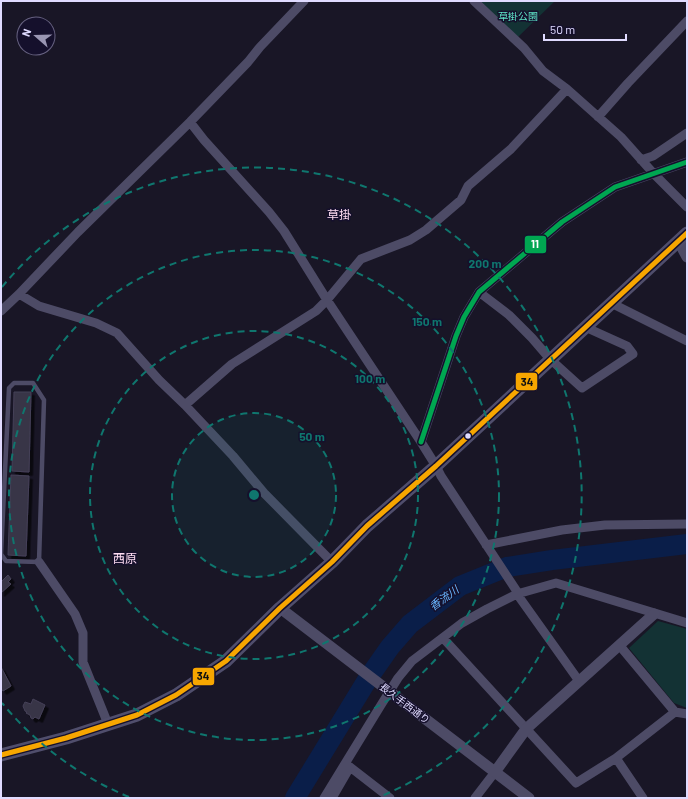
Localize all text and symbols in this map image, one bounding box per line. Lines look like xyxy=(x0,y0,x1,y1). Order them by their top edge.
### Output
park label: 草掛公園 xyxy=(498,10,538,22)
north arrow xyxy=(16,16,56,56)
scale bar xyxy=(544,16,626,42)
text: 50 m xyxy=(550,22,575,36)
text: N xyxy=(19,27,33,38)
district label: 草掛 xyxy=(327,207,351,221)
line badge: 11 xyxy=(524,235,547,254)
text: 11 xyxy=(531,237,539,250)
text: 200 m xyxy=(469,256,501,270)
text: 150 m xyxy=(412,314,442,328)
text: 100 m xyxy=(355,371,385,385)
line badge: 34 xyxy=(515,372,538,391)
text: 34 xyxy=(521,375,534,388)
text: 50 m xyxy=(299,429,325,443)
unlabelled marker xyxy=(463,431,473,441)
centre of rings xyxy=(247,488,261,502)
district label: 西原 xyxy=(113,551,137,565)
water label: 香流川 xyxy=(427,582,462,613)
line badge: 34 xyxy=(192,667,215,686)
text: 34 xyxy=(197,669,210,682)
street label: 長久手西通り xyxy=(377,680,433,726)

